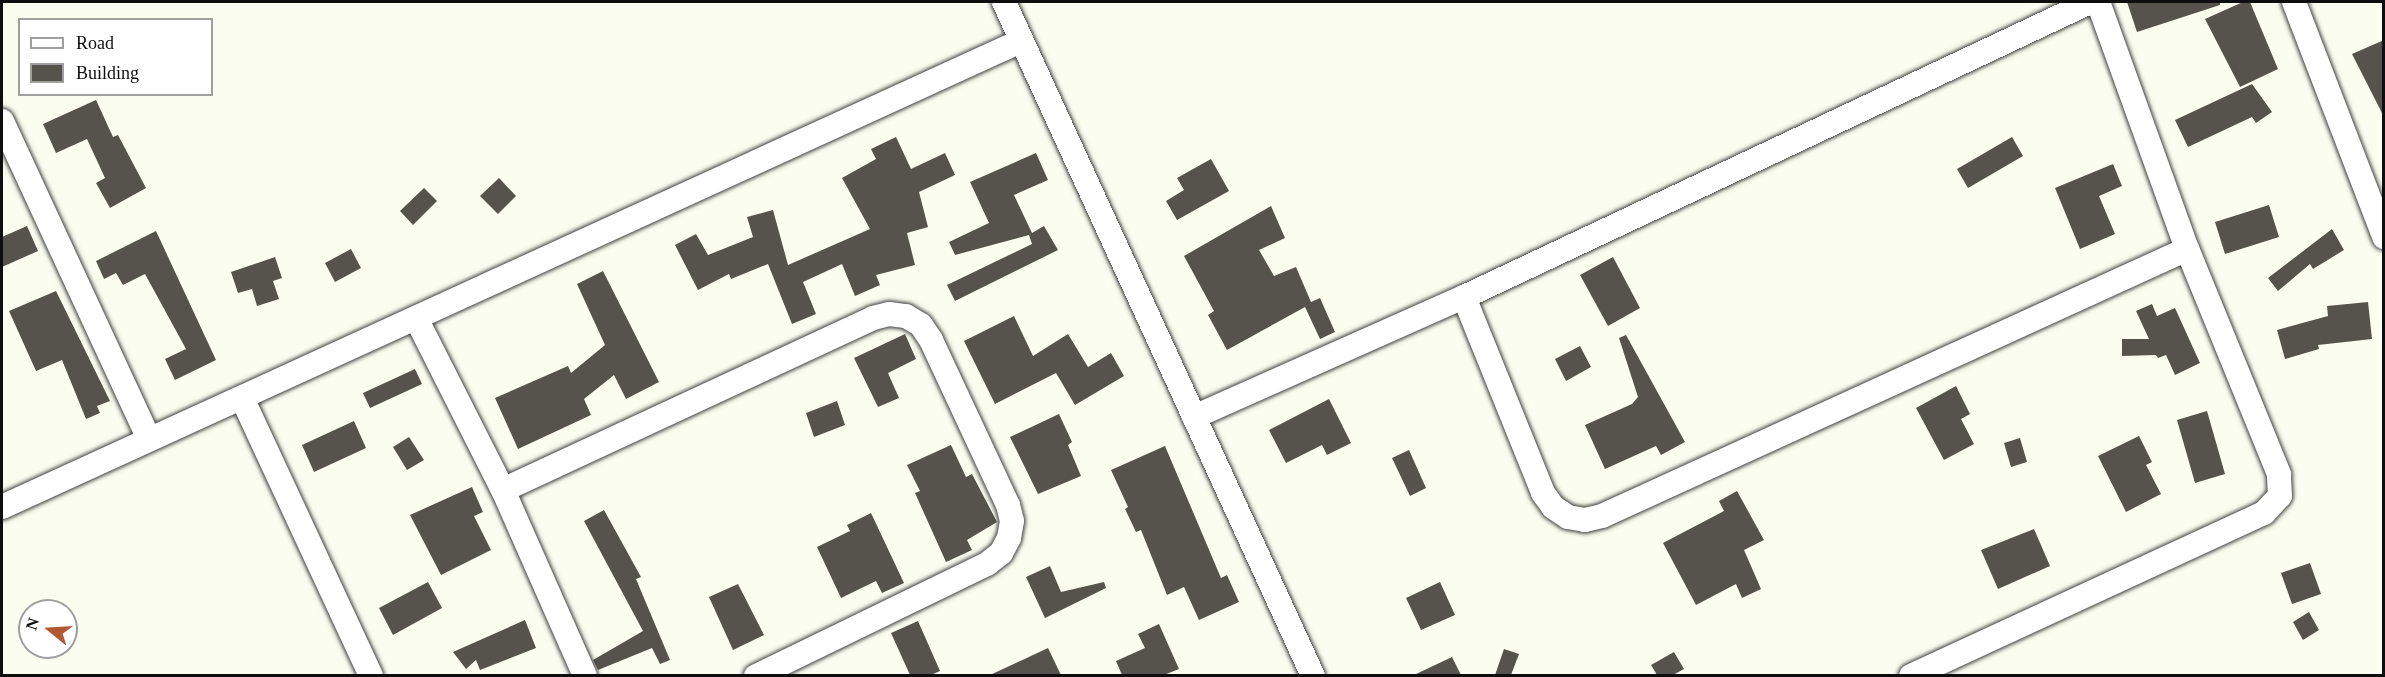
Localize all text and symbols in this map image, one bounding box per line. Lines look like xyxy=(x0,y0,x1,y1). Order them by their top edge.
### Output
legend xyxy=(18,18,213,96)
text: Road xyxy=(76,33,114,53)
text: Building xyxy=(76,63,139,83)
north arrow xyxy=(18,599,78,659)
text: N xyxy=(22,616,42,632)

